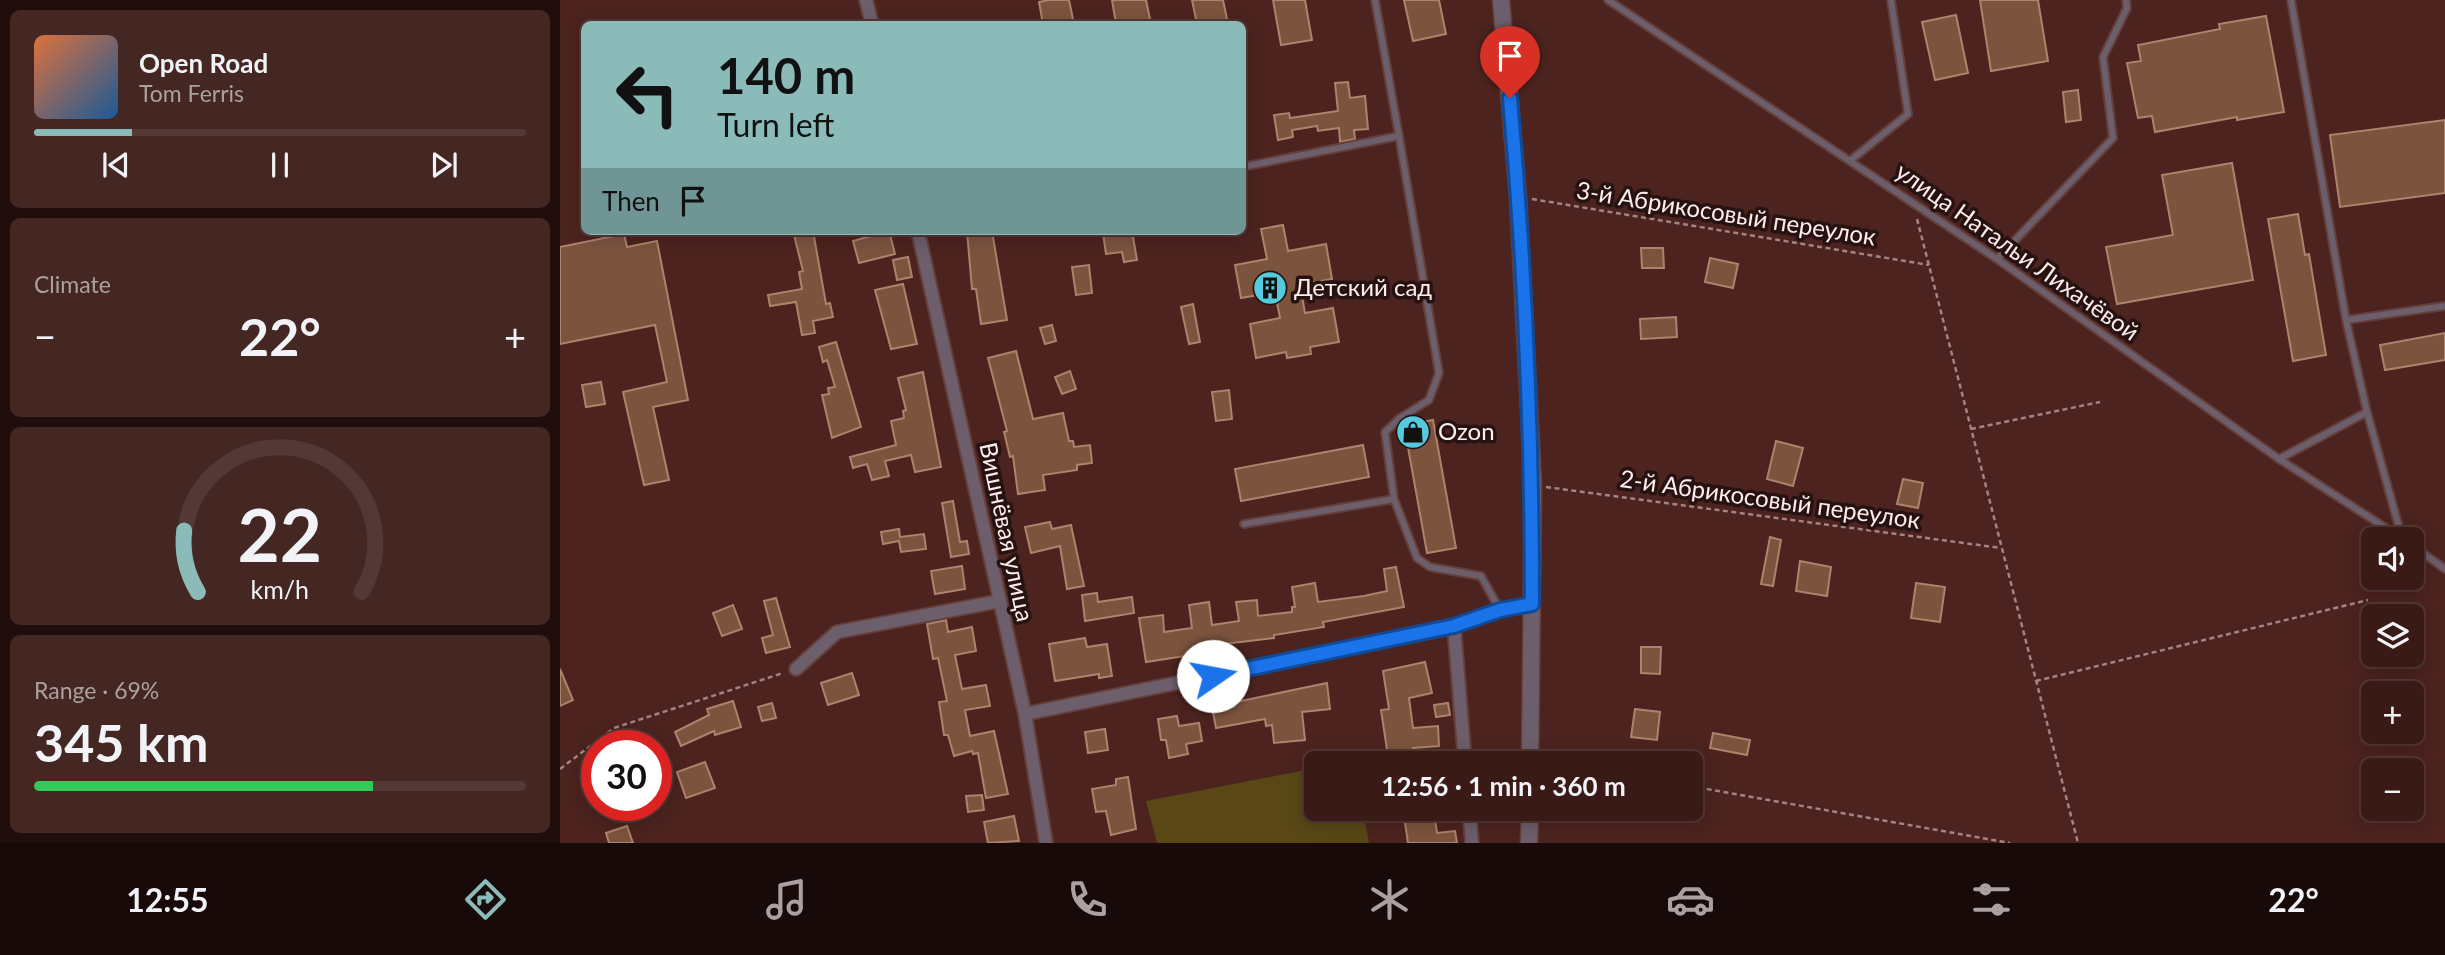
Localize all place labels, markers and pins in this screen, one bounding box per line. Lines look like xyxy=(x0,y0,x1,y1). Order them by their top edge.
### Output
pin xyxy=(1480,26,1540,98)
building icon: Детский сад xyxy=(1251,269,1289,307)
place label: Детский сад xyxy=(1294,272,1432,301)
shop icon: Ozon xyxy=(1394,413,1432,451)
place label: Ozon xyxy=(1438,416,1495,445)

